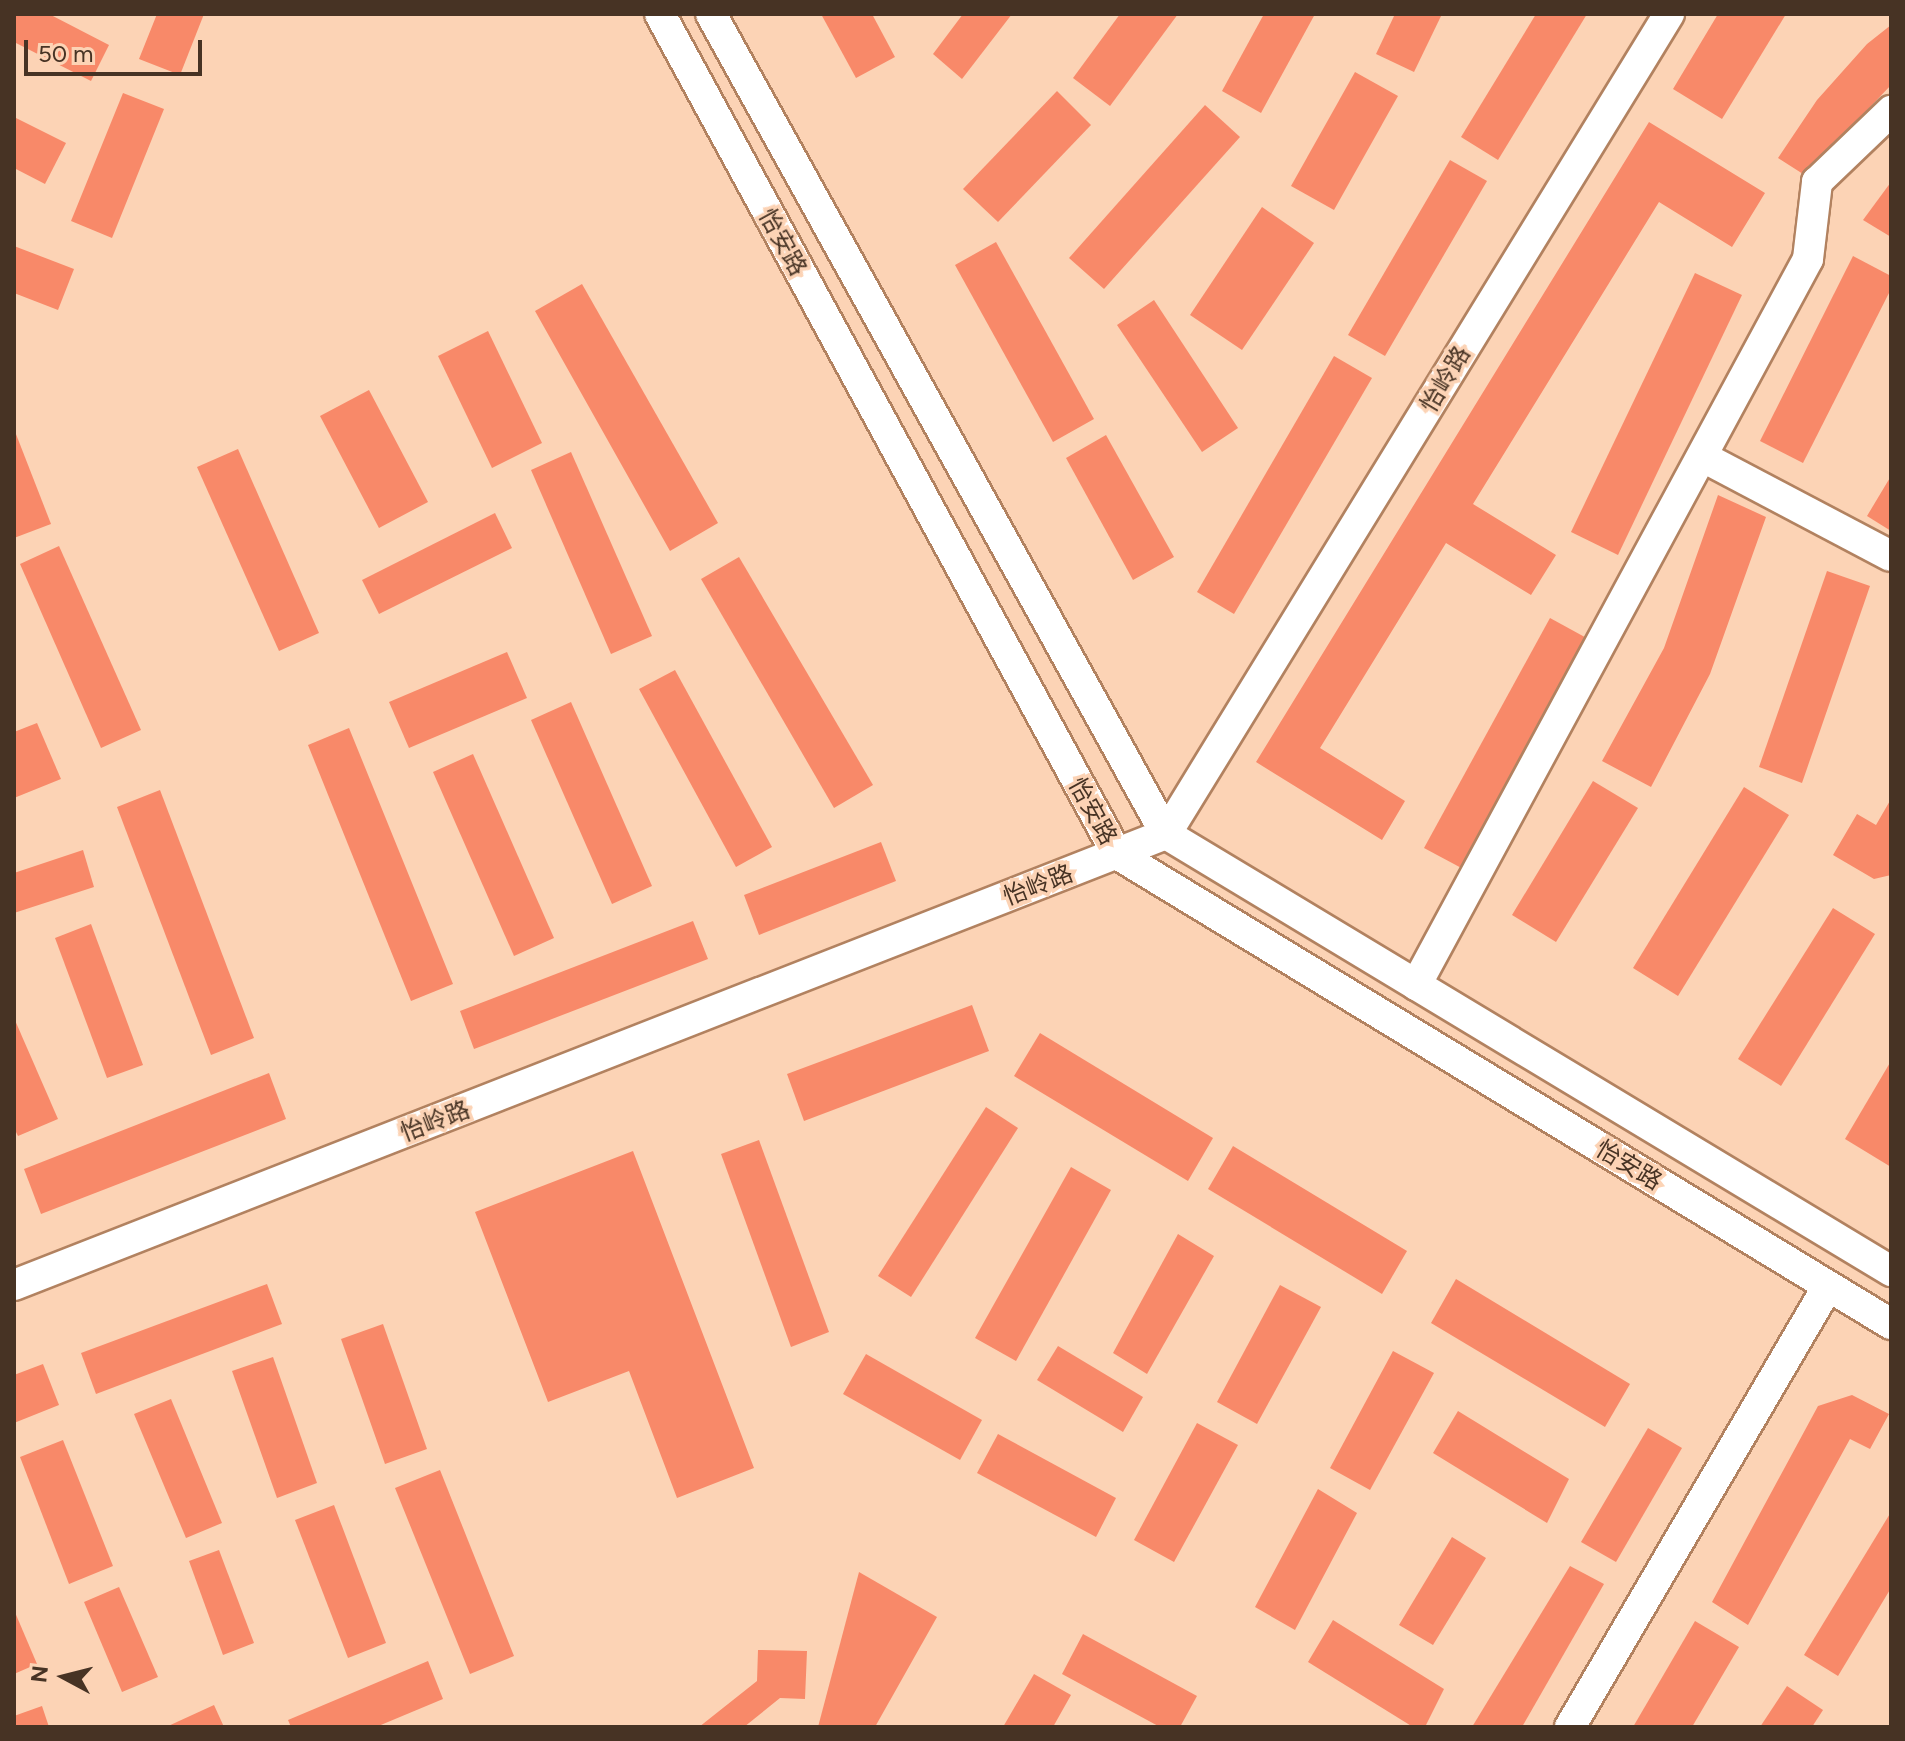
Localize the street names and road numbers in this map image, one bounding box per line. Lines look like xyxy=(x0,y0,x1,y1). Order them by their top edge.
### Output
street label: 怡安路 xyxy=(753,204,813,280)
street label: 怡岭路 xyxy=(1414,341,1476,417)
street label: 怡安路 xyxy=(1063,773,1123,849)
street label: 怡岭路 xyxy=(999,859,1077,911)
street label: 怡岭路 xyxy=(396,1095,474,1147)
street label: 怡安路 xyxy=(1591,1134,1667,1196)

